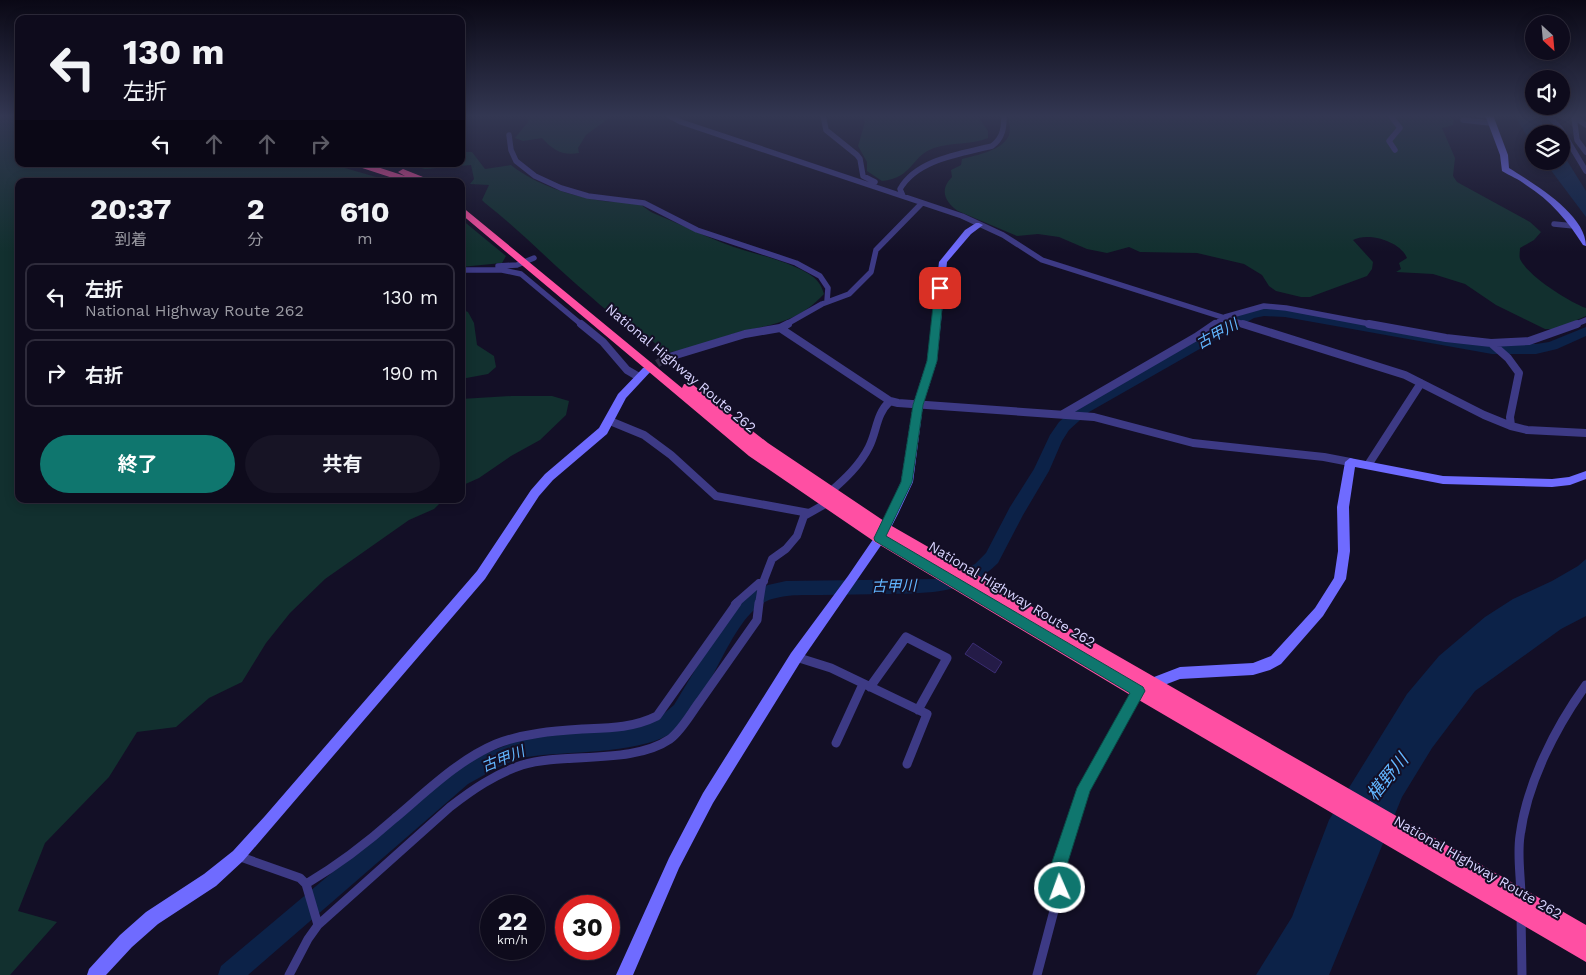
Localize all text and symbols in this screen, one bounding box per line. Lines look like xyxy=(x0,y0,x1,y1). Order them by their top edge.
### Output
north arrow xyxy=(1525,15,1570,60)
map controls xyxy=(1525,15,1570,170)
text: 130 m xyxy=(123,31,224,73)
icon: left xyxy=(40,35,105,100)
button: sound xyxy=(1525,70,1570,115)
text: 左折 xyxy=(123,79,167,104)
button: layers xyxy=(1525,125,1570,170)
icon: left xyxy=(147,130,175,158)
icon: ahead xyxy=(200,130,228,158)
icon: ahead xyxy=(253,130,281,158)
icon: right xyxy=(306,130,334,158)
text: 20:37 xyxy=(90,191,172,226)
text: 2 xyxy=(247,191,265,226)
text: 610 xyxy=(340,194,390,229)
text: m xyxy=(357,229,372,248)
text: 到着 xyxy=(115,230,147,249)
text: 分 xyxy=(248,230,264,249)
pin xyxy=(919,267,961,309)
icon: arrive xyxy=(926,274,954,302)
text: 左折 xyxy=(85,278,123,301)
icon: left xyxy=(42,283,70,311)
text: 130 m xyxy=(383,286,438,309)
street label: National Highway Route 262 xyxy=(603,300,759,436)
text: National Highway Route 262 xyxy=(85,301,304,320)
water label: 古甲川 xyxy=(1193,314,1243,353)
icon: right xyxy=(42,359,70,387)
text: 190 m xyxy=(382,362,438,385)
text: 右折 xyxy=(85,364,123,387)
button: 終了 xyxy=(40,435,235,493)
button: 共有 xyxy=(245,435,440,493)
street label: National Highway Route 262 xyxy=(926,538,1098,650)
water label: 古甲川 xyxy=(871,577,919,595)
water label: 古甲川 xyxy=(479,741,529,776)
water label: 椹野川 xyxy=(1362,748,1413,805)
street label: National Highway Route 262 xyxy=(1391,812,1565,922)
position arrow xyxy=(1033,861,1085,913)
speed limit sign: 30 xyxy=(555,895,620,960)
text: 22 xyxy=(498,907,527,936)
text: km/h xyxy=(497,933,528,947)

